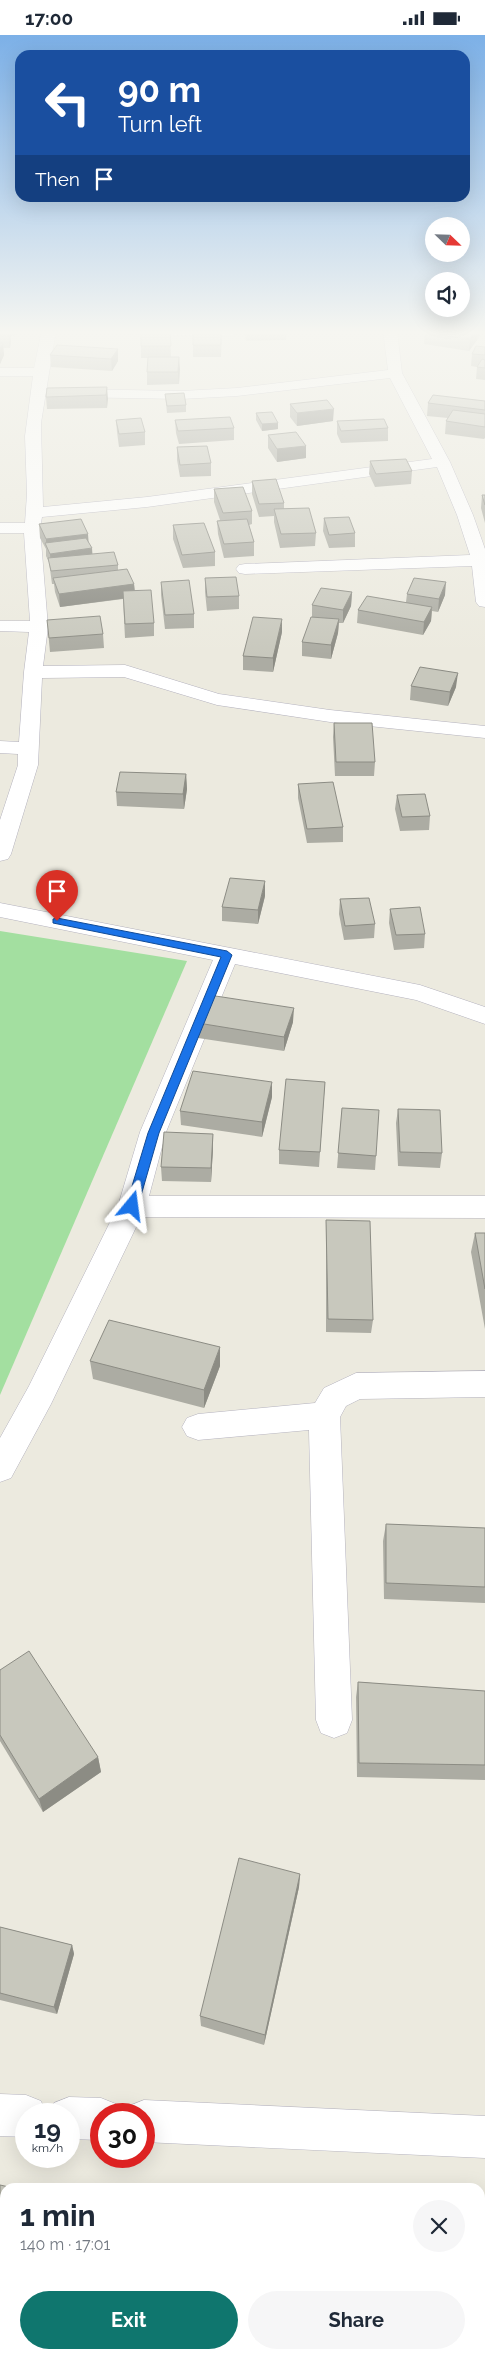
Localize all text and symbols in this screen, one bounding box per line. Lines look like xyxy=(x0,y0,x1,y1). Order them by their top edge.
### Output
text: 17:00 xyxy=(25,7,73,29)
text: 90 m xyxy=(118,69,201,110)
icon: left xyxy=(35,70,100,135)
text: Turn left xyxy=(118,111,202,137)
icon: arrive xyxy=(90,165,118,193)
text: Then xyxy=(35,168,80,190)
north arrow xyxy=(425,217,470,263)
map controls xyxy=(425,217,470,317)
button: sound xyxy=(425,272,470,317)
pin xyxy=(36,870,78,921)
icon: arrive xyxy=(43,877,71,905)
position arrow xyxy=(105,1179,157,1231)
speed limit sign: 30 xyxy=(90,2103,155,2168)
text: 19 xyxy=(34,2114,61,2144)
text: km/h xyxy=(32,2141,63,2155)
text: 1 min xyxy=(20,2198,96,2233)
button: close xyxy=(413,2200,465,2252)
text: 140 m · 17:01 xyxy=(20,2235,110,2254)
button: Exit xyxy=(20,2291,238,2349)
button: Share xyxy=(248,2291,465,2349)

